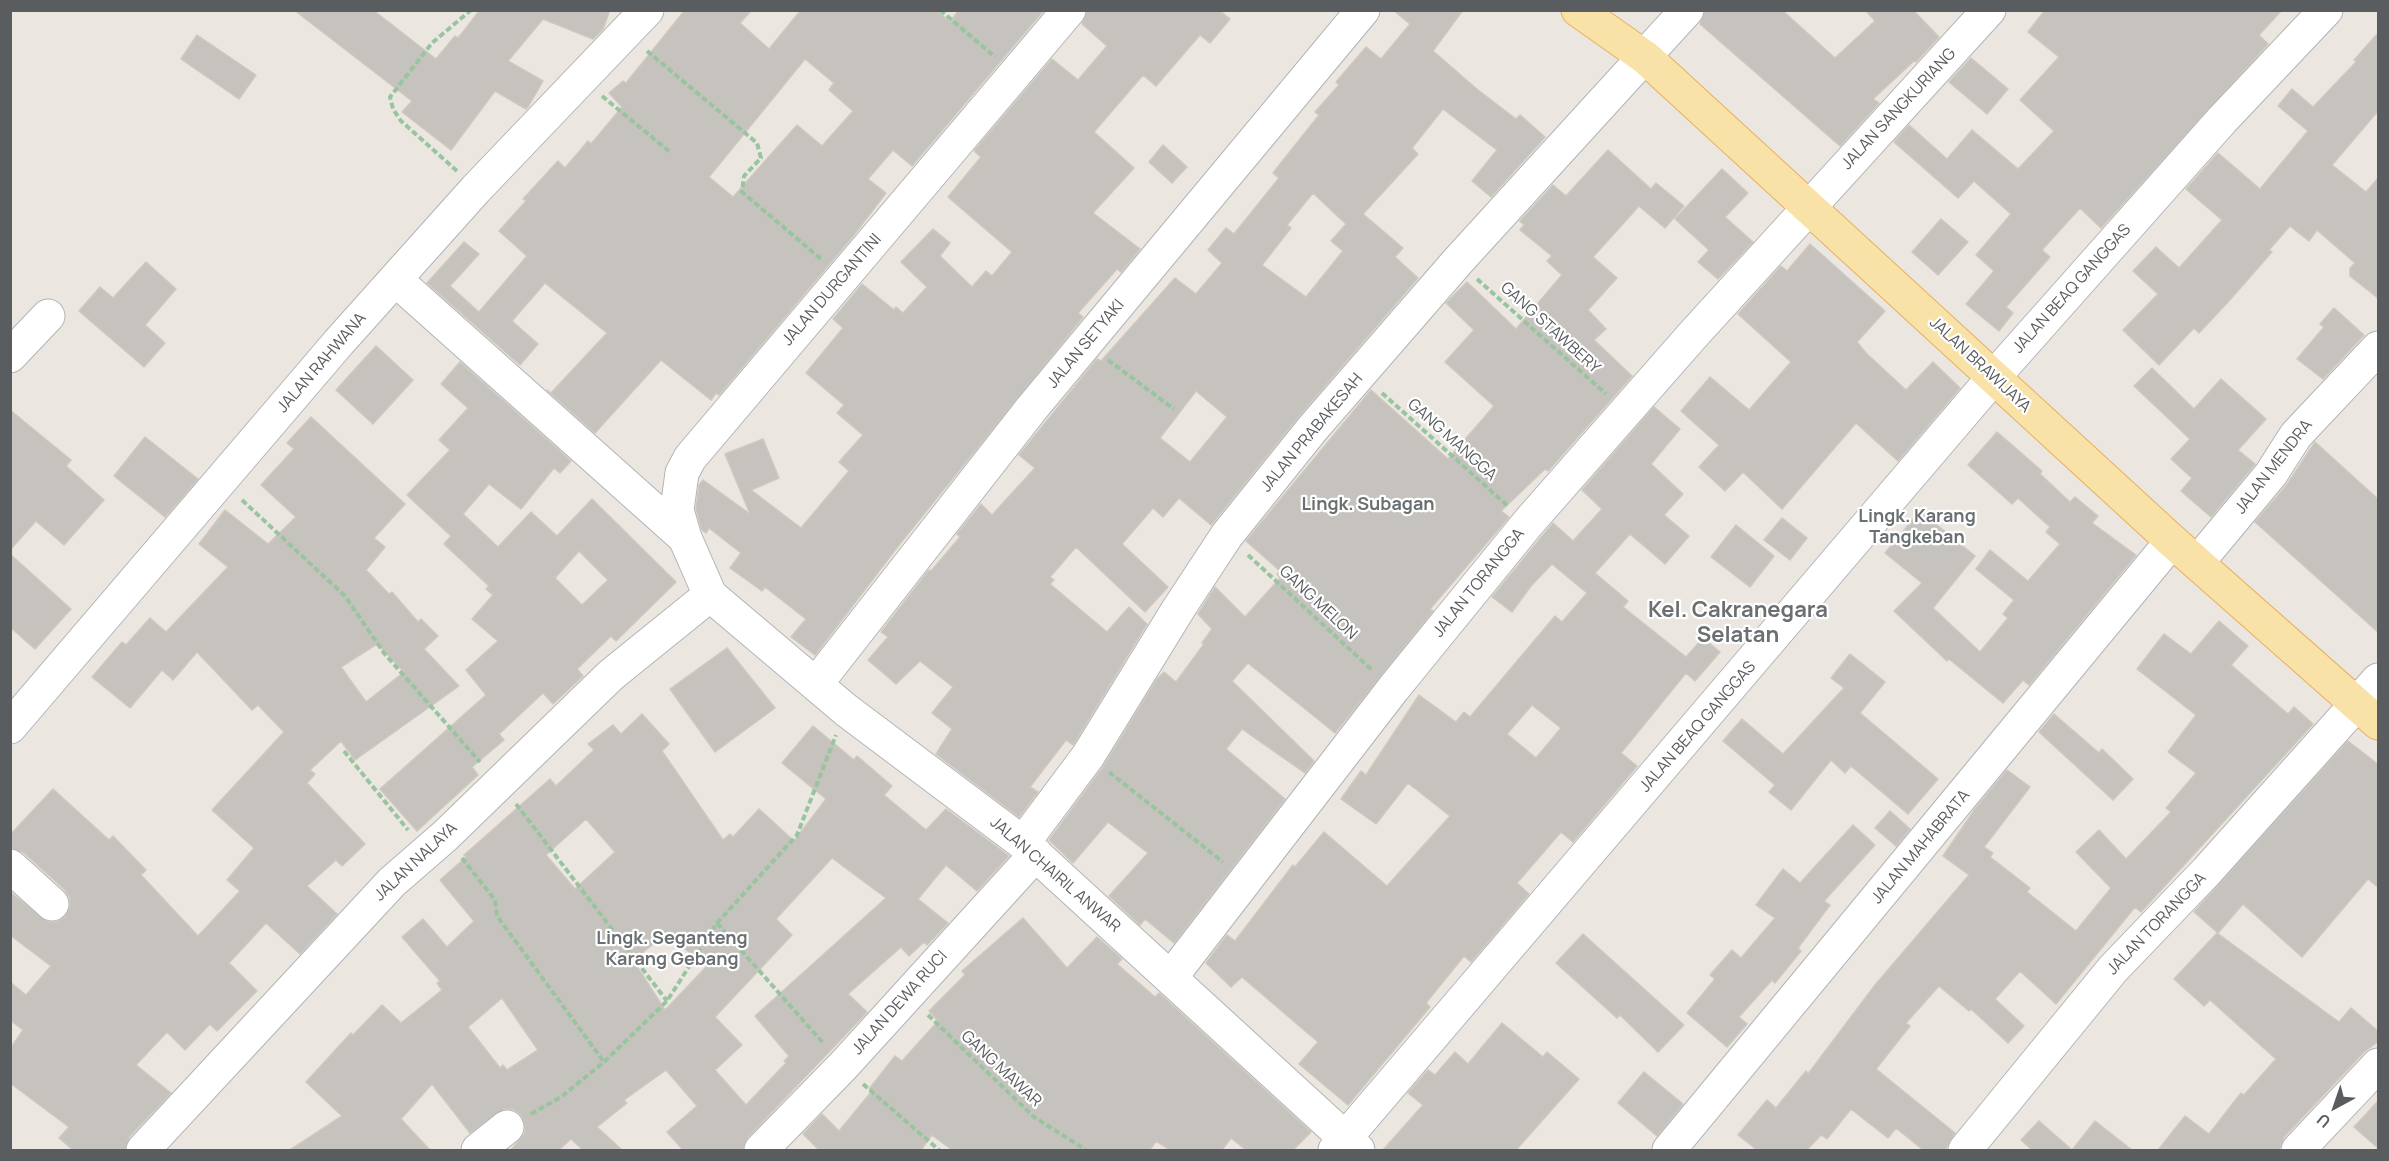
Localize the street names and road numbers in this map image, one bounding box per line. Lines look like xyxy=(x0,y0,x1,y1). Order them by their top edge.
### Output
street label: JALAN SANGKURIANG xyxy=(1838,44,1960,174)
street label: JALAN BEAQ GANGGAS xyxy=(2009,220,2135,358)
street label: JALAN DURGANTINI xyxy=(778,230,886,350)
street label: GANG STAWBERY xyxy=(1496,278,1604,378)
street label: JALAN SETYAKI xyxy=(1043,296,1129,392)
street label: JALAN RAHWANA xyxy=(273,309,371,417)
street label: JALAN BRAWIJAYA xyxy=(1925,313,2035,417)
street label: JALAN PRABAKESAH xyxy=(1257,370,1367,496)
street label: GANG MANGGA xyxy=(1403,395,1501,485)
street label: JALAN MENDRA xyxy=(2231,416,2317,518)
street label: JALAN TORANGGA xyxy=(1429,525,1529,641)
street label: GANG MELON xyxy=(1275,562,1361,644)
street label: JALAN BEAQ GANGGAS xyxy=(1636,658,1760,796)
street label: JALAN MAHABRATA xyxy=(1868,786,1974,908)
street label: JALAN CHAIRIL ANWAR xyxy=(986,813,1124,937)
street label: JALAN NALAYA xyxy=(371,819,461,905)
street label: JALAN TORANGGA xyxy=(2103,869,2211,979)
street label: JALAN DEWA RUCI xyxy=(848,947,952,1059)
street label: GANG MAWAR xyxy=(957,1027,1045,1111)

